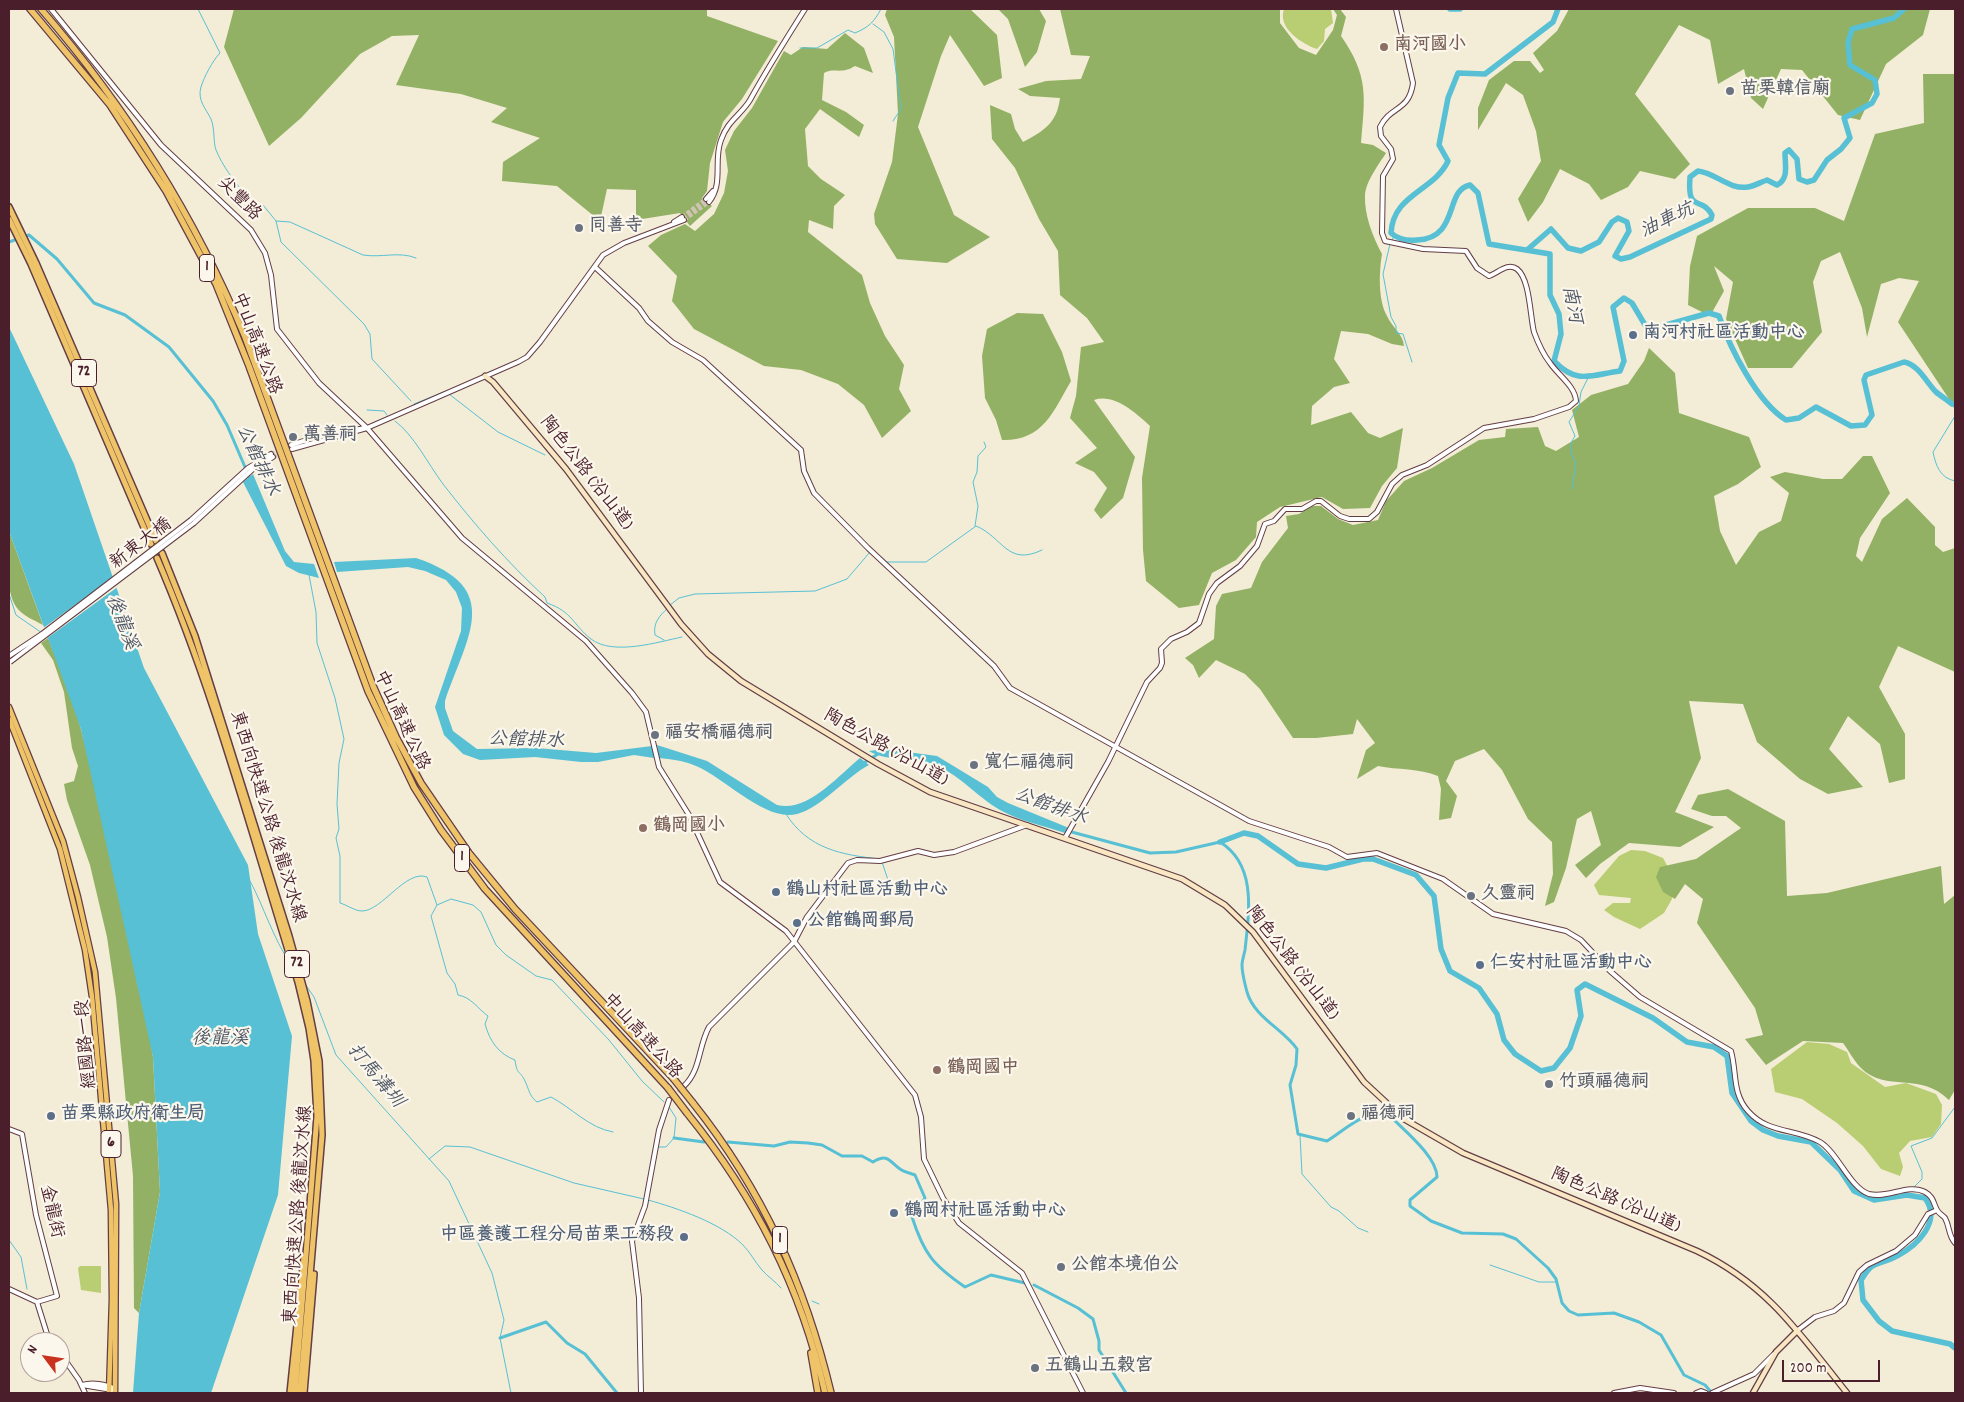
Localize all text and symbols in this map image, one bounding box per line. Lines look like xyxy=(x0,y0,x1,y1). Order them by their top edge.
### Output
place label: 南河國小 xyxy=(1394,36,1466,58)
marker: 南河國小 xyxy=(1378,41,1390,53)
place label: 苗栗韓信廟 xyxy=(1740,80,1830,102)
marker: 苗栗韓信廟 xyxy=(1724,85,1736,97)
street label: 尖豐路 xyxy=(211,173,265,227)
water label: 油車坑 xyxy=(1637,200,1699,244)
place label: 同善寺 xyxy=(589,217,643,239)
marker: 同善寺 xyxy=(573,222,585,234)
road number: 1 xyxy=(200,254,214,282)
water label: 南河 xyxy=(1555,284,1585,326)
street label: 中山高速公路 xyxy=(226,290,284,398)
place label: 南河村社區活動中心 xyxy=(1643,324,1805,346)
marker: 南河村社區活動中心 xyxy=(1627,329,1639,341)
road number: 72 xyxy=(72,359,96,386)
street label: 陶色公路 (沿山道) xyxy=(534,413,636,535)
water label: 公館排水 xyxy=(230,422,282,500)
place label: 萬善祠 xyxy=(303,426,357,448)
marker: 萬善祠 xyxy=(287,431,299,443)
street label: 新東大橋 xyxy=(107,515,177,575)
water label: 後龍溪 xyxy=(99,592,141,654)
street label: 中山高速公路 xyxy=(367,667,433,775)
street label: 陶色公路 (沿山道) xyxy=(819,706,951,792)
street label: 東西向快速公路 後龍汶水線 xyxy=(223,709,309,925)
place label: 福安橋福德祠 xyxy=(665,724,773,746)
water label: 公館排水 xyxy=(488,729,564,755)
marker: 福安橋福德祠 xyxy=(649,729,661,741)
place label: 寬仁福德祠 xyxy=(984,754,1074,776)
marker: 寬仁福德祠 xyxy=(968,759,980,771)
water label: 公館排水 xyxy=(1010,784,1090,832)
place label: 鶴岡國小 xyxy=(653,817,725,839)
marker: 鶴岡國小 xyxy=(637,822,649,834)
road number: 1 xyxy=(454,844,470,871)
place label: 鶴山村社區活動中心 xyxy=(786,881,948,903)
place label: 久靈祠 xyxy=(1481,885,1535,907)
marker: 鶴山村社區活動中心 xyxy=(770,886,782,898)
marker: 久靈祠 xyxy=(1465,890,1477,902)
street label: 陶色公路 (沿山道) xyxy=(1240,903,1342,1025)
place label: 公館鶴岡郵局 xyxy=(807,912,915,934)
marker: 公館鶴岡郵局 xyxy=(791,917,803,929)
road number: 72 xyxy=(284,951,310,978)
place label: 仁安村社區活動中心 xyxy=(1490,954,1652,976)
marker: 仁安村社區活動中心 xyxy=(1474,959,1486,971)
street label: 中山高速公路 xyxy=(597,990,685,1084)
street label: 經國路一段 xyxy=(73,998,103,1090)
water label: 後龍溪 xyxy=(192,1029,248,1051)
water label: 打馬溝圳 xyxy=(341,1041,407,1113)
place label: 鶴岡國中 xyxy=(947,1059,1019,1081)
marker: 鶴岡國中 xyxy=(931,1064,943,1076)
place label: 竹頭福德祠 xyxy=(1559,1073,1649,1095)
marker: 竹頭福德祠 xyxy=(1543,1078,1555,1090)
street label: 東西向快速公路 後龍汶水線 xyxy=(282,1104,318,1326)
place label: 苗栗縣政府衛生局 xyxy=(61,1105,205,1127)
place label: 福德祠 xyxy=(1361,1105,1415,1127)
marker: 苗栗縣政府衛生局 xyxy=(45,1110,57,1122)
marker: 福德祠 xyxy=(1345,1110,1357,1122)
road number: 6 xyxy=(101,1130,121,1158)
street label: 陶色公路 (沿山道) xyxy=(1547,1165,1683,1239)
street label: 金龍街 xyxy=(33,1183,67,1241)
place label: 鶴岡村社區活動中心 xyxy=(904,1202,1066,1224)
marker: 鶴岡村社區活動中心 xyxy=(888,1207,900,1219)
place label: 中區養護工程分局苗栗工務段 xyxy=(440,1226,674,1248)
road number: 1 xyxy=(772,1226,788,1254)
marker: 中區養護工程分局苗栗工務段 xyxy=(678,1231,690,1243)
place label: 公館本境伯公 xyxy=(1071,1256,1179,1278)
marker: 公館本境伯公 xyxy=(1055,1261,1067,1273)
north arrow xyxy=(20,1332,70,1382)
text: N xyxy=(23,1342,43,1358)
scale bar xyxy=(1784,1350,1882,1382)
place label: 五鶴山五穀宮 xyxy=(1045,1357,1153,1379)
text: 200 m xyxy=(1790,1358,1827,1380)
marker: 五鶴山五穀宮 xyxy=(1029,1362,1041,1374)

